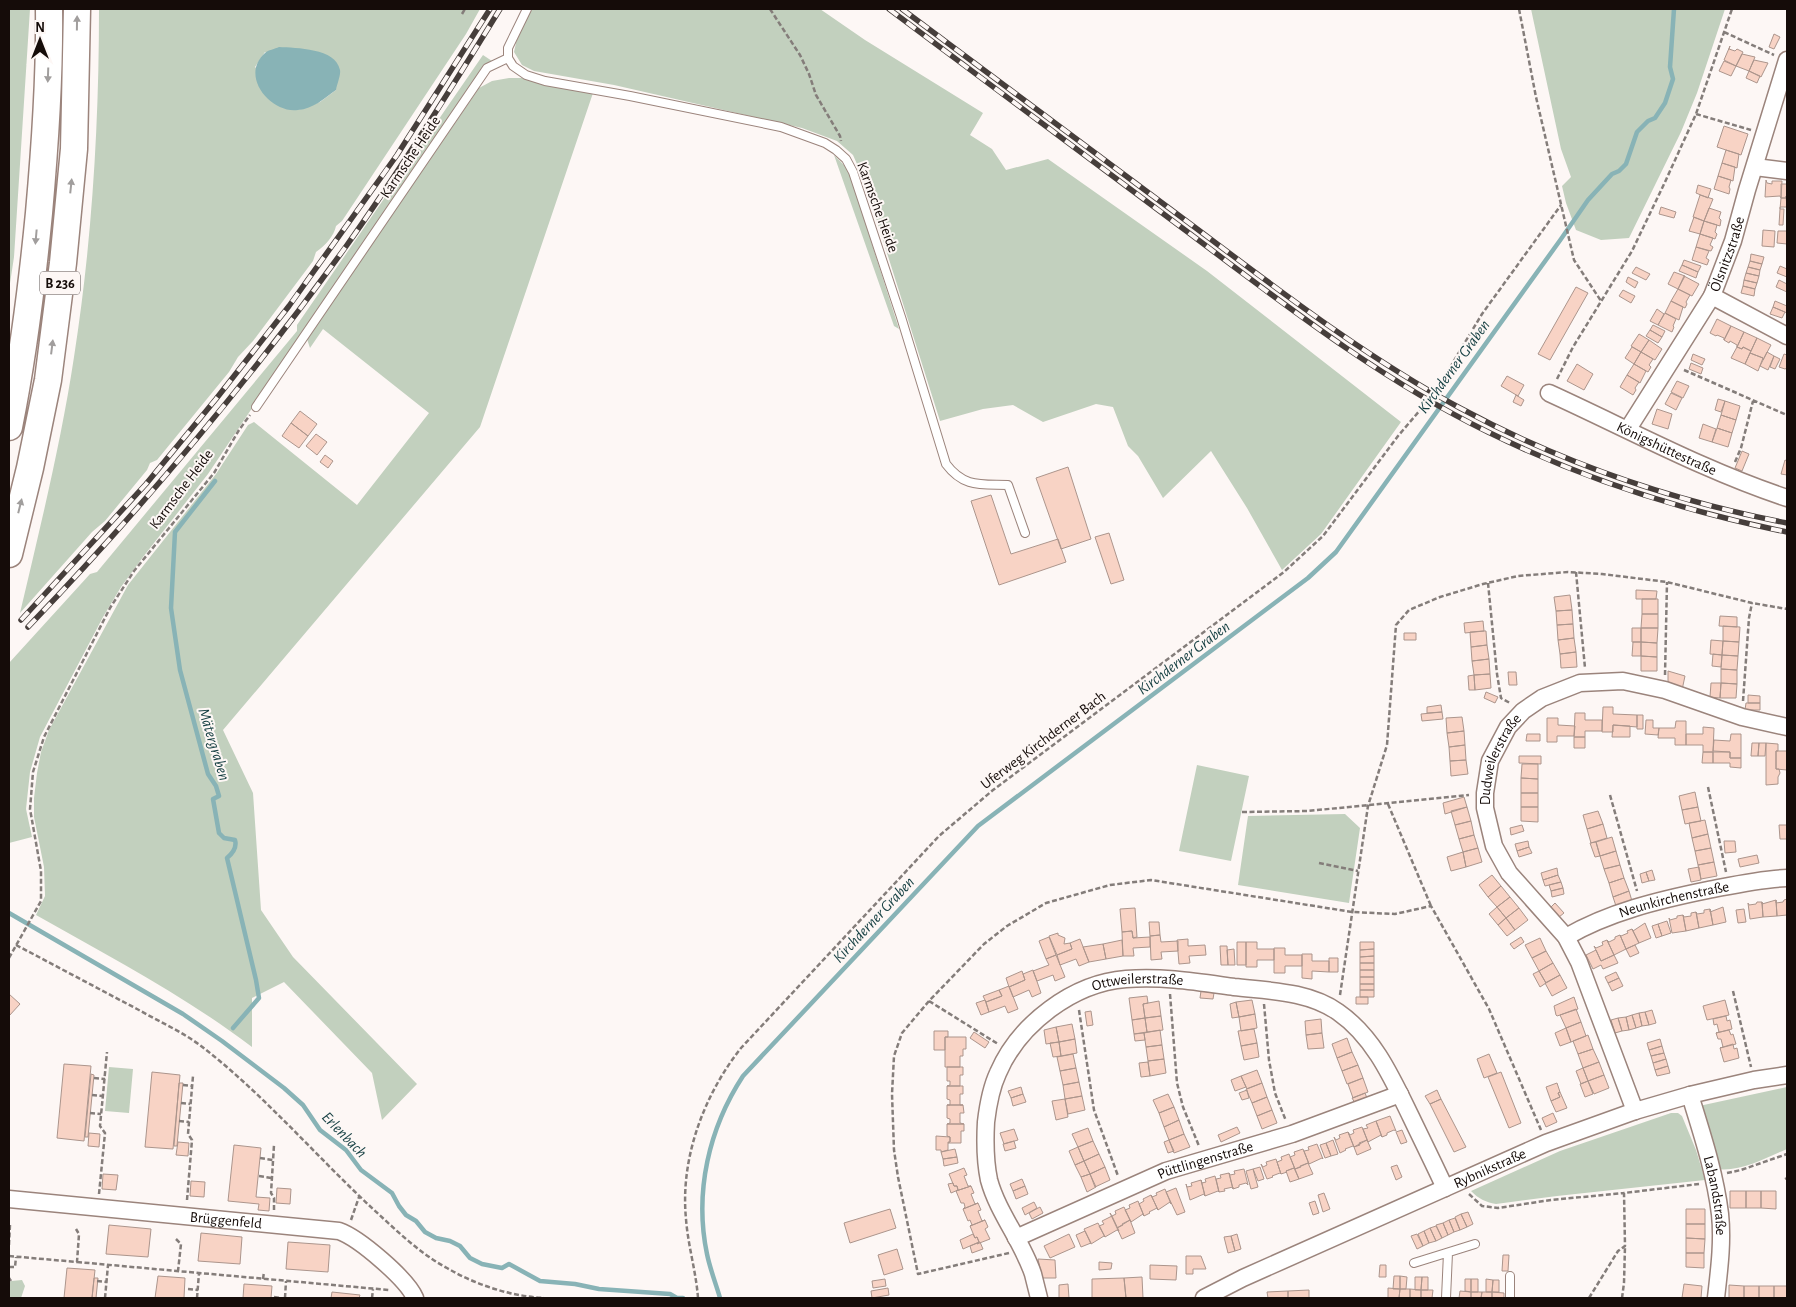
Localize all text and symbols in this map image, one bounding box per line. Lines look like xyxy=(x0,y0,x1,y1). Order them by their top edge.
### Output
north arrow xyxy=(15,15,65,65)
one-way arrow xyxy=(73,15,81,31)
text: N xyxy=(35,21,45,35)
one-way arrow xyxy=(43,67,51,83)
street label: Karmsche Heide xyxy=(378,113,443,201)
street label: Karmsche Heide xyxy=(854,160,901,255)
one-way arrow xyxy=(67,177,75,193)
street label: Ölsnitzstraße xyxy=(1706,215,1747,294)
one-way arrow xyxy=(32,229,40,245)
road number: B 236 xyxy=(40,272,80,294)
water label: Kirchderner Graben xyxy=(1415,317,1493,416)
one-way arrow xyxy=(48,339,56,355)
street label: Königshüttestraße xyxy=(1614,419,1719,478)
street label: Karmsche Heide xyxy=(147,447,216,532)
one-way arrow xyxy=(16,499,24,514)
water label: Kirchderner Graben xyxy=(1135,618,1233,698)
street label: Uferweg Kirchderner Bach xyxy=(978,689,1109,792)
water label: Mätergraben xyxy=(195,706,233,782)
street label: Dudweilerstraße xyxy=(1478,711,1524,805)
water label: Kirchderner Graben xyxy=(830,874,917,966)
street label: Neunkirchenstraße xyxy=(1617,879,1730,921)
street label: Ottweilerstraße xyxy=(1090,971,1184,994)
water label: Erlenbach xyxy=(319,1109,370,1161)
street label: Püttlingenstraße xyxy=(1155,1139,1255,1182)
street label: Rybnikstraße xyxy=(1452,1146,1528,1191)
street label: Labandstraße xyxy=(1701,1154,1728,1235)
street label: Brüggenfeld xyxy=(189,1210,263,1232)

